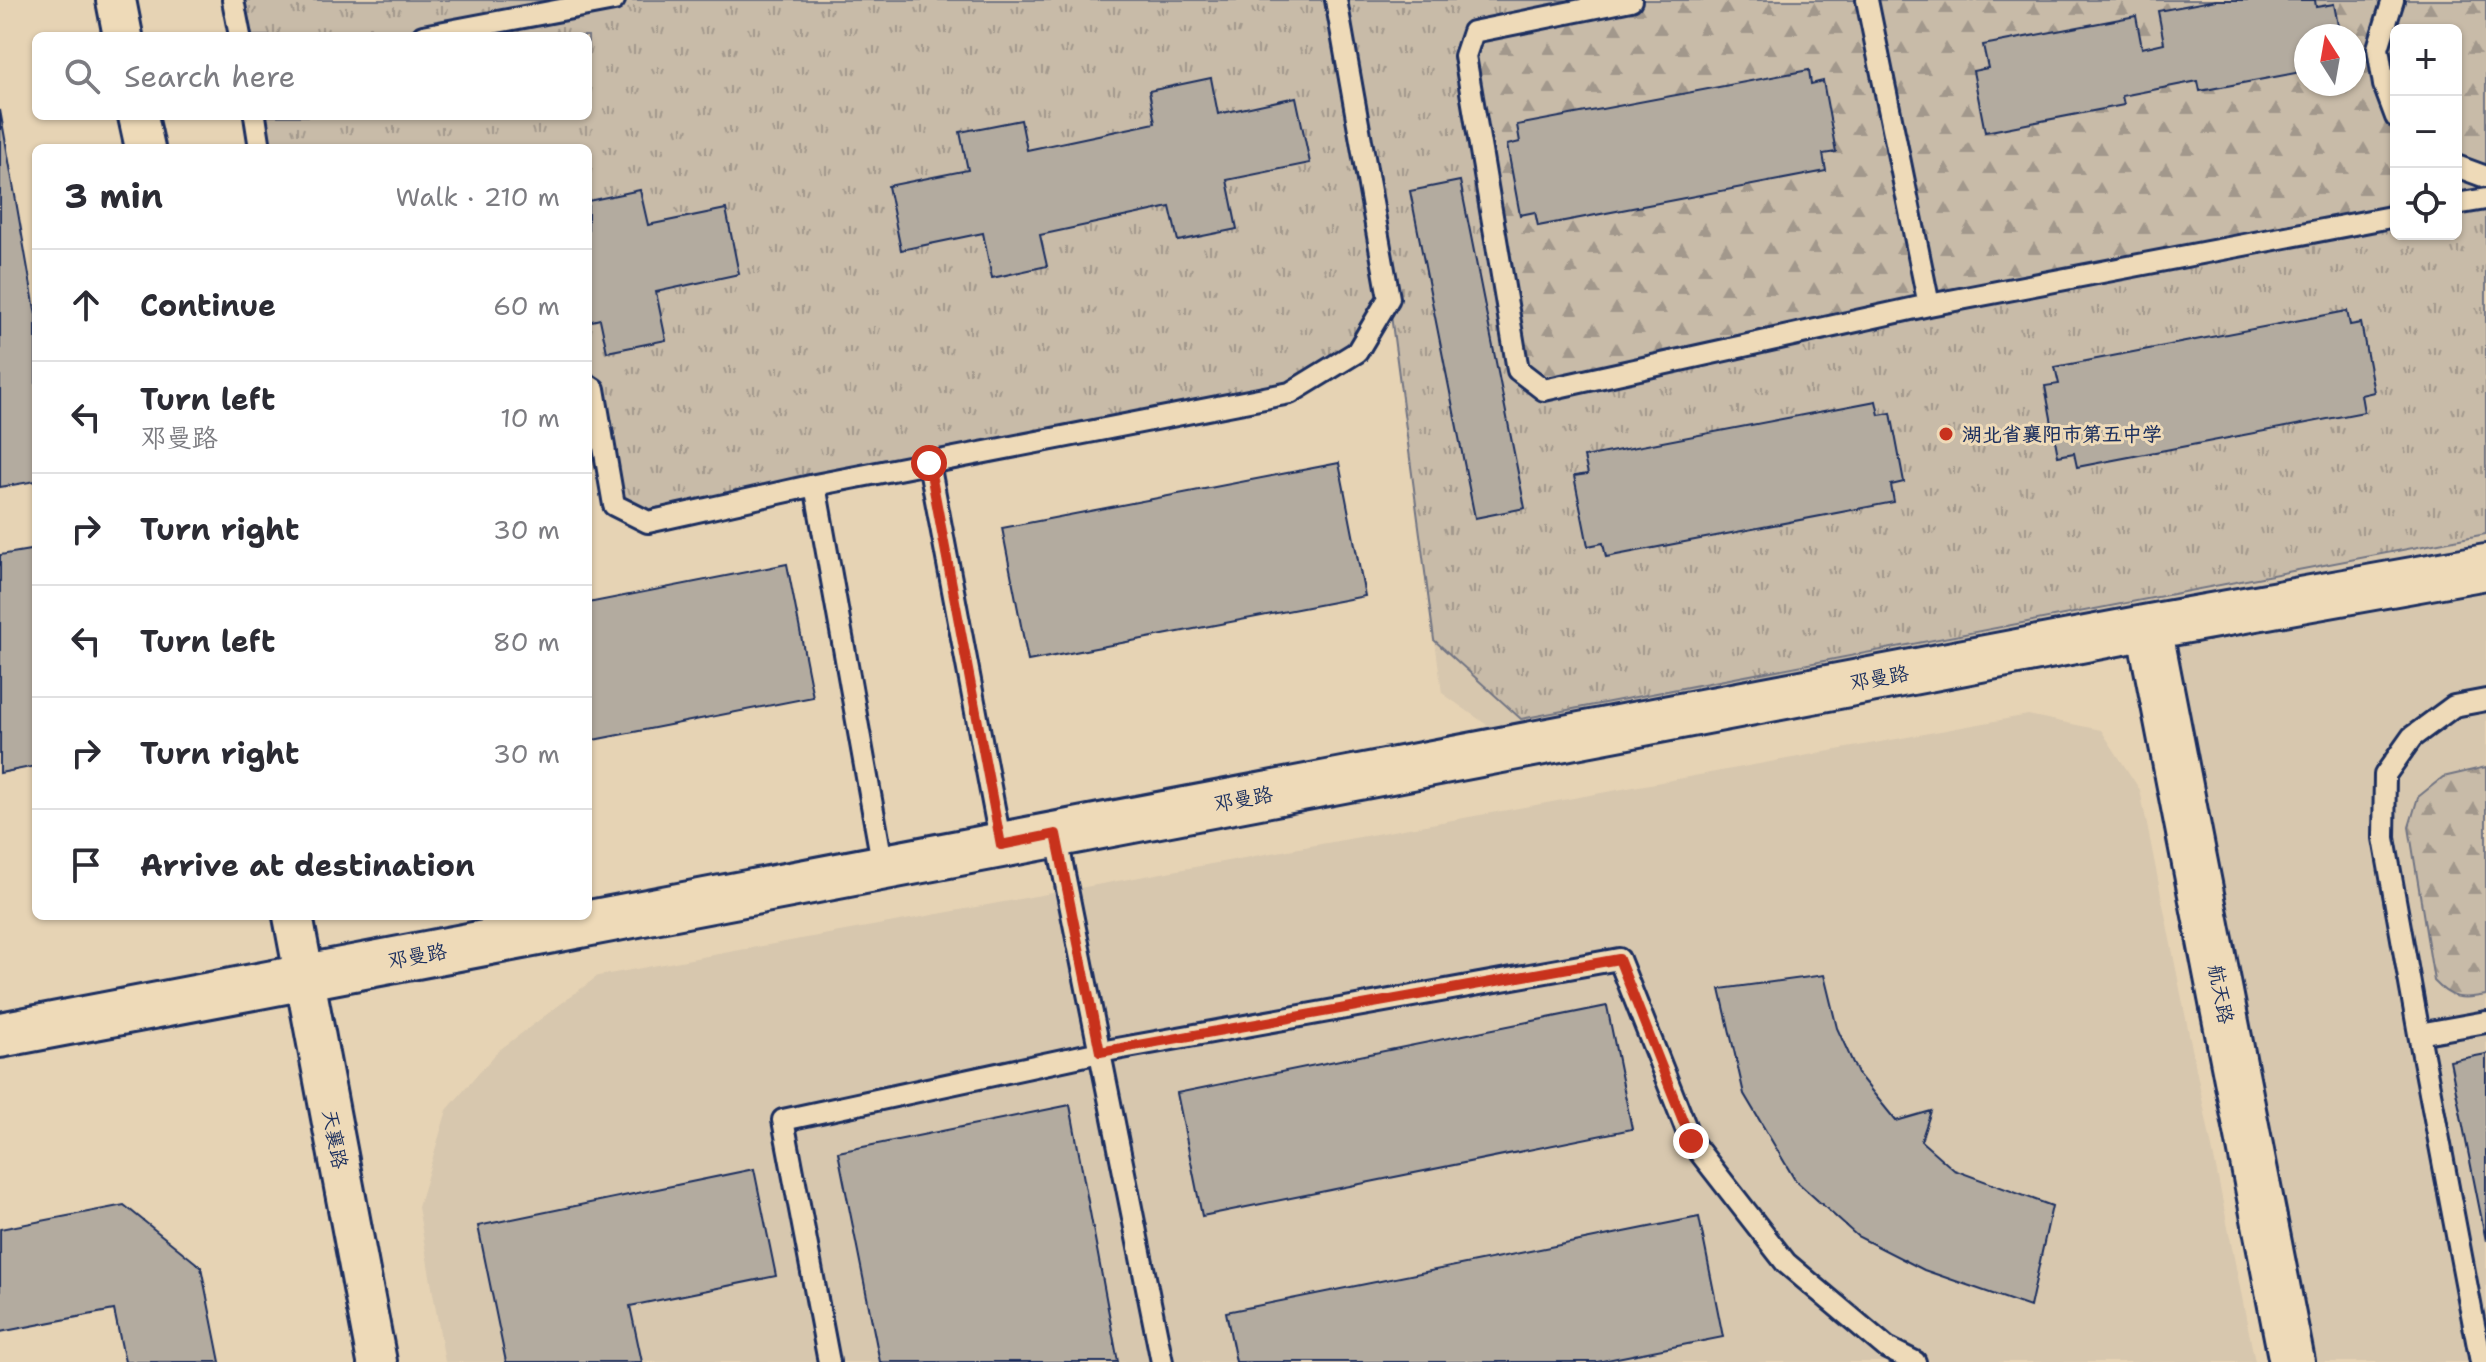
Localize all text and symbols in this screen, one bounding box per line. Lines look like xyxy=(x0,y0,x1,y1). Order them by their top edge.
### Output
north arrow xyxy=(2294,24,2366,96)
map controls xyxy=(2390,24,2462,240)
button: + xyxy=(2390,24,2462,96)
search box xyxy=(32,32,592,120)
icon: search xyxy=(60,54,104,98)
text: Search here xyxy=(124,56,295,97)
button: − xyxy=(2390,96,2462,168)
button: locate xyxy=(2390,168,2462,240)
text: 3 min xyxy=(64,173,163,219)
text: Walk · 210 m xyxy=(396,179,560,214)
icon: ahead xyxy=(64,283,108,327)
text: Continue xyxy=(140,285,276,326)
text: 60 m xyxy=(493,288,560,323)
text: Turn left xyxy=(140,379,275,420)
icon: left xyxy=(64,395,108,439)
text: 10 m xyxy=(500,400,560,435)
text: 邓曼路 xyxy=(140,420,218,455)
place label: 湖北省襄阳市第五中学 xyxy=(1962,421,2162,447)
marker: 湖北省襄阳市第五中学 xyxy=(1937,425,1955,443)
route start xyxy=(911,445,947,481)
icon: right xyxy=(64,507,108,551)
text: Turn right xyxy=(140,509,299,550)
text: 30 m xyxy=(493,512,560,547)
icon: left xyxy=(64,619,108,663)
text: Turn left xyxy=(140,621,275,662)
text: 80 m xyxy=(493,624,560,659)
street label: 邓曼路 xyxy=(1847,659,1912,696)
icon: right xyxy=(64,731,108,775)
text: Turn right xyxy=(140,733,299,774)
text: 30 m xyxy=(493,736,560,771)
street label: 邓曼路 xyxy=(1211,780,1276,817)
icon: arrive xyxy=(64,843,108,887)
text: Arrive at destination xyxy=(140,845,475,886)
street label: 邓曼路 xyxy=(385,937,450,974)
street label: 航天路 xyxy=(2203,962,2240,1027)
street label: 天襄路 xyxy=(317,1107,354,1172)
route end xyxy=(1673,1123,1709,1159)

